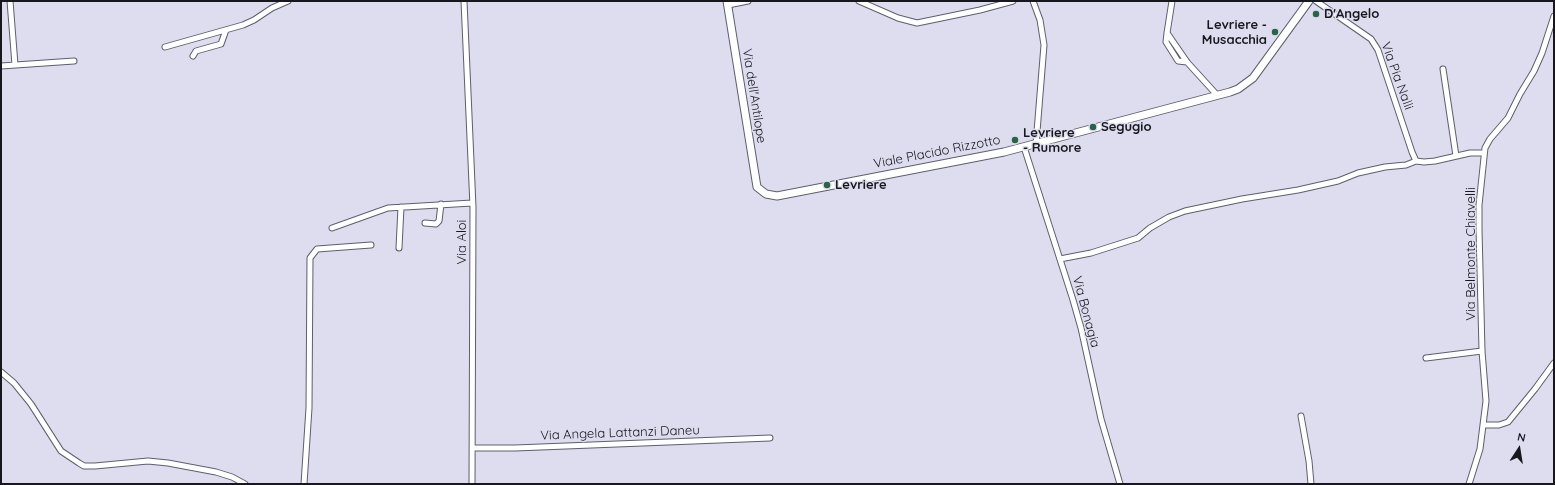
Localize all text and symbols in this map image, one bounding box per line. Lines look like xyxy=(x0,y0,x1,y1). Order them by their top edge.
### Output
place label: D'Angelo xyxy=(1324,6,1379,22)
marker: D'Angelo xyxy=(1311,9,1321,19)
place label: Levriere - Musacchia xyxy=(1202,17,1267,48)
marker: Levriere - Musacchia xyxy=(1270,27,1280,37)
street label: Via Pia Nalli xyxy=(1378,40,1416,112)
street label: Via dell'Antilope xyxy=(739,48,769,144)
place label: Segugio xyxy=(1101,119,1152,135)
marker: Segugio xyxy=(1088,122,1098,132)
place label: Levriere - Rumore xyxy=(1023,125,1081,156)
street label: Viale Placido Rizzotto xyxy=(872,132,1002,172)
marker: Levriere - Rumore xyxy=(1010,135,1020,145)
place label: Levriere xyxy=(835,177,887,193)
marker: Levriere xyxy=(822,180,832,190)
street label: Via Belmonte Chiavelli xyxy=(1463,187,1479,321)
street label: Via Aloi xyxy=(454,220,470,264)
street label: Via Bonagia xyxy=(1069,275,1103,349)
street label: Via Angela Lattanzi Daneu xyxy=(540,422,700,444)
north arrow xyxy=(1499,429,1539,469)
text: N xyxy=(1516,430,1527,445)

